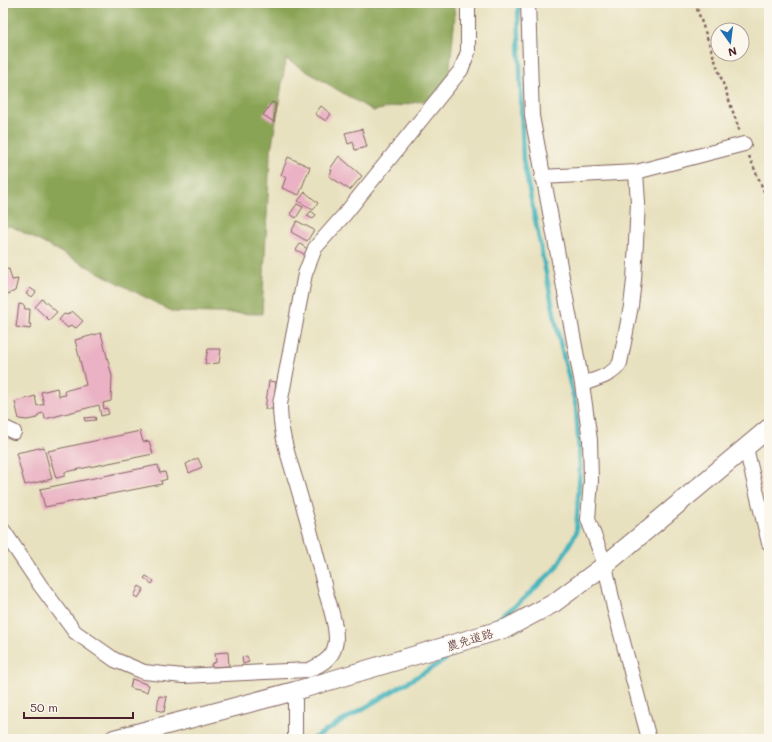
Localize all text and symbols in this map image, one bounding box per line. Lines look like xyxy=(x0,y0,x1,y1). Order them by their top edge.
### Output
north arrow xyxy=(710,22,750,62)
text: N xyxy=(727,44,738,60)
street label: 農免道路 xyxy=(444,624,495,654)
scale bar xyxy=(24,694,133,720)
text: 50 m xyxy=(30,699,58,715)

